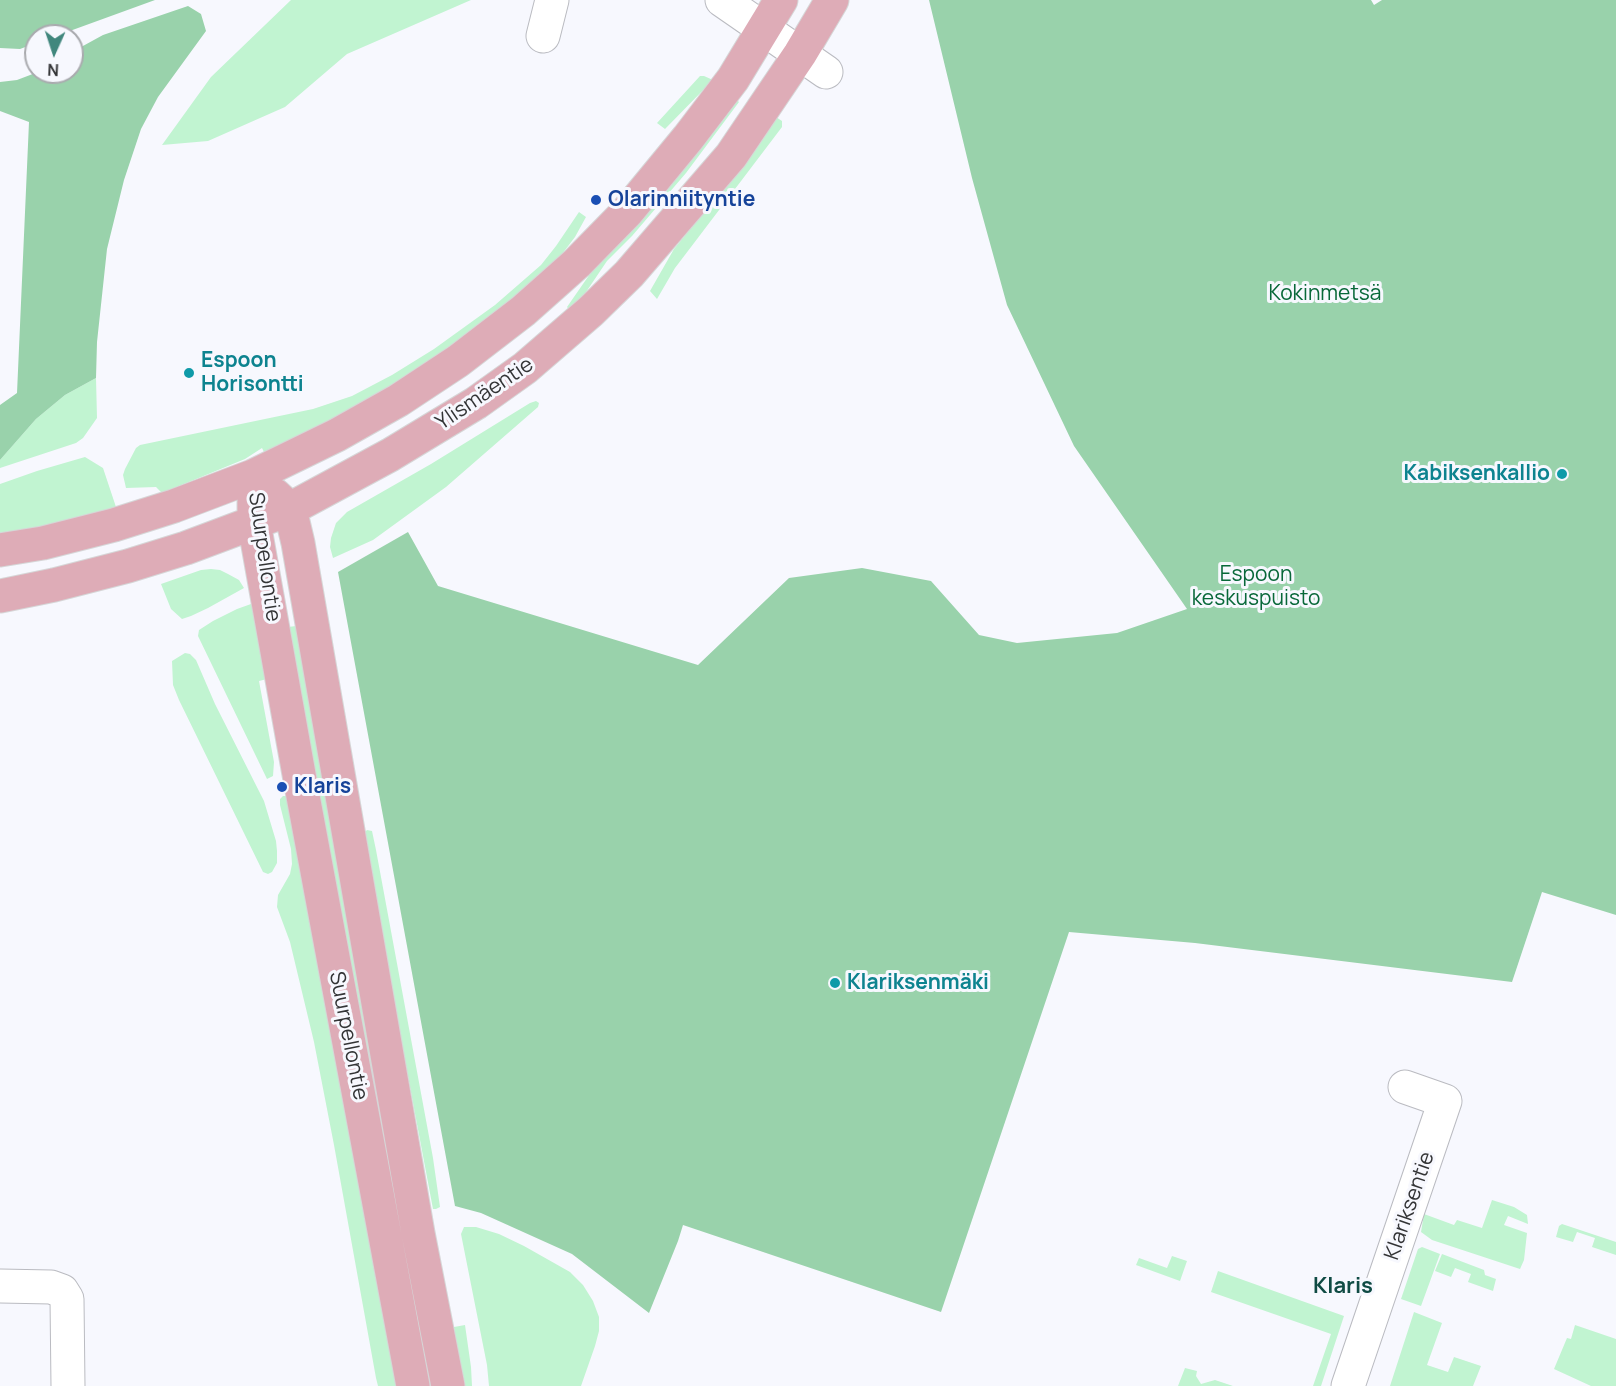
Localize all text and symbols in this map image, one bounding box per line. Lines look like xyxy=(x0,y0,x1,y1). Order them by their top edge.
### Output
north arrow xyxy=(24,24,84,84)
text: N xyxy=(47,59,59,81)
place label: Olarinniityntie xyxy=(608,187,755,213)
marker: Olarinniityntie xyxy=(589,193,603,207)
park label: Kokinmetsä xyxy=(1269,281,1381,307)
place label: Espoon Horisontti xyxy=(201,348,304,398)
street label: Ylismäentie xyxy=(432,352,538,436)
marker: Espoon Horisontti xyxy=(182,366,196,380)
place label: Kabiksenkallio xyxy=(1404,461,1550,487)
marker: Kabiksenkallio xyxy=(1555,467,1569,481)
street label: Suurpellontie xyxy=(242,491,286,623)
park label: Espoon keskuspuisto xyxy=(1192,562,1320,612)
place label: Klaris xyxy=(294,774,351,800)
marker: Klaris xyxy=(275,780,289,794)
street label: Suurpellontie xyxy=(323,970,373,1102)
place label: Klariksenmäki xyxy=(847,970,989,996)
marker: Klariksenmäki xyxy=(828,976,842,990)
street label: Klariksentie xyxy=(1380,1149,1440,1263)
district label: Klaris xyxy=(1313,1274,1373,1300)

